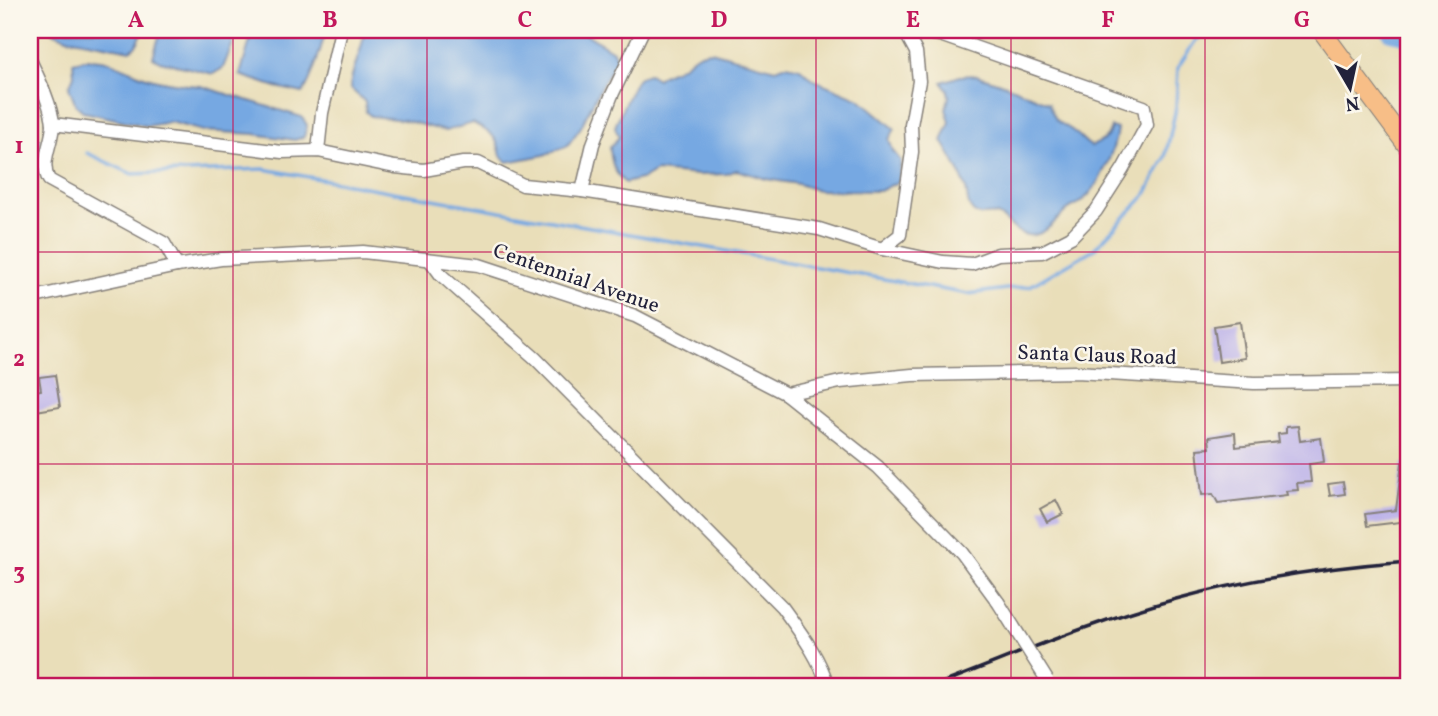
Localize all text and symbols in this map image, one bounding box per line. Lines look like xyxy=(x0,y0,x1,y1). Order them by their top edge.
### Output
text: A xyxy=(128,5,144,37)
text: B xyxy=(322,5,338,37)
text: C xyxy=(518,5,532,37)
text: D xyxy=(711,5,728,37)
text: E xyxy=(906,5,920,37)
text: F xyxy=(1101,5,1115,37)
text: G xyxy=(1294,5,1310,37)
north arrow xyxy=(1316,52,1386,122)
text: N xyxy=(1343,89,1361,117)
text: 1 xyxy=(14,131,24,163)
street label: Centennial Avenue xyxy=(489,237,663,321)
street label: Santa Claus Road xyxy=(1017,339,1177,373)
text: 2 xyxy=(13,344,25,376)
text: 3 xyxy=(13,557,25,589)

